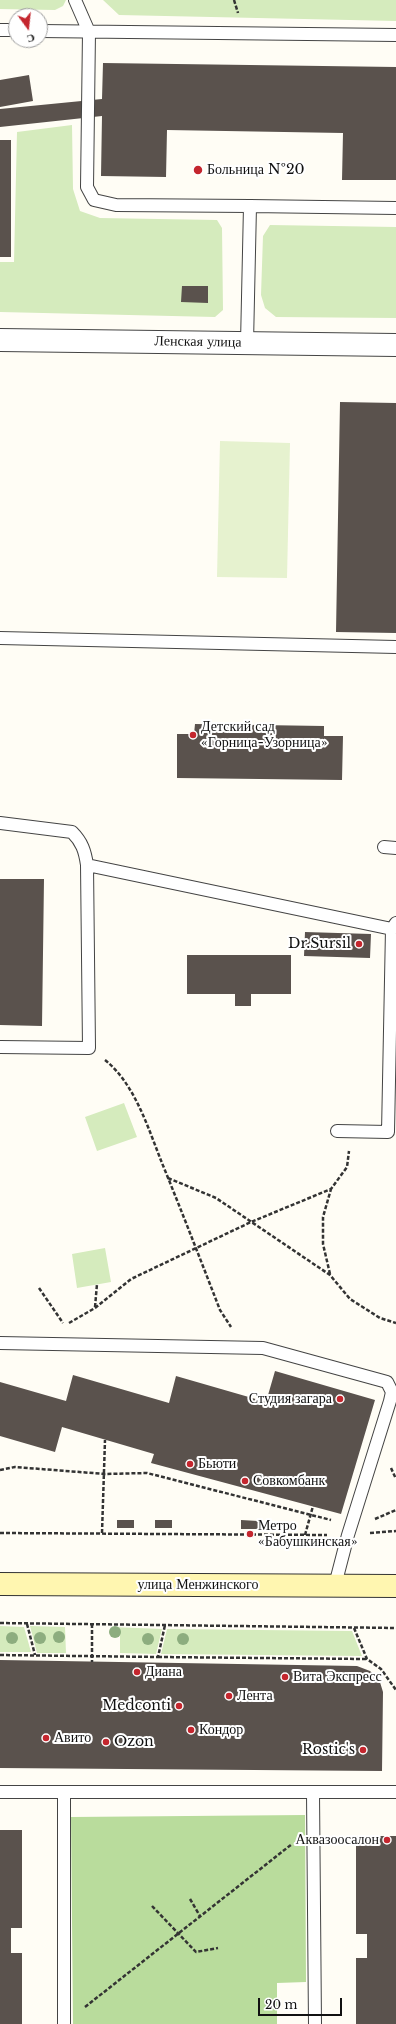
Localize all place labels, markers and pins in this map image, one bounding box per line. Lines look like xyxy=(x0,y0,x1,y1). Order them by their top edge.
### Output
place label: Больница №20 xyxy=(207,162,305,178)
marker: Больница №20 xyxy=(192,164,204,176)
place label: Детский сад «Горница-Узорница» xyxy=(201,719,328,752)
marker: Детский сад «Горница-Узорница» xyxy=(188,730,198,740)
place label: Dr.Sursil xyxy=(288,936,351,952)
marker: Dr.Sursil xyxy=(354,939,364,949)
place label: Студия загара xyxy=(249,1391,332,1407)
marker: Студия загара xyxy=(335,1394,345,1404)
place label: Бьюти xyxy=(198,1456,236,1472)
marker: Бьюти xyxy=(185,1459,195,1469)
place label: Совкомбанк xyxy=(253,1473,325,1489)
marker: Совкомбанк xyxy=(240,1476,250,1486)
place label: Метро «Бабушкинская» xyxy=(258,1518,358,1550)
marker: Метро «Бабушкинская» xyxy=(245,1529,255,1539)
place label: Диана xyxy=(145,1664,182,1680)
marker: Диана xyxy=(132,1667,142,1677)
place label: Вита Экспресс xyxy=(293,1669,382,1685)
marker: Вита Экспресс xyxy=(280,1672,290,1682)
place label: Лента xyxy=(237,1688,273,1704)
marker: Лента xyxy=(224,1691,234,1701)
place label: Medconti xyxy=(102,1698,171,1714)
marker: Medconti xyxy=(174,1701,184,1711)
place label: Кондор xyxy=(199,1722,243,1738)
marker: Кондор xyxy=(186,1725,196,1735)
place label: Авито xyxy=(54,1730,91,1746)
marker: Авито xyxy=(41,1733,51,1743)
place label: Ozon xyxy=(114,1734,154,1750)
marker: Ozon xyxy=(101,1737,111,1747)
place label: Rostic's xyxy=(302,1742,355,1758)
marker: Rostic's xyxy=(358,1745,368,1755)
place label: Аквазоосалон xyxy=(295,1832,379,1848)
marker: Аквазоосалон xyxy=(382,1835,392,1845)

